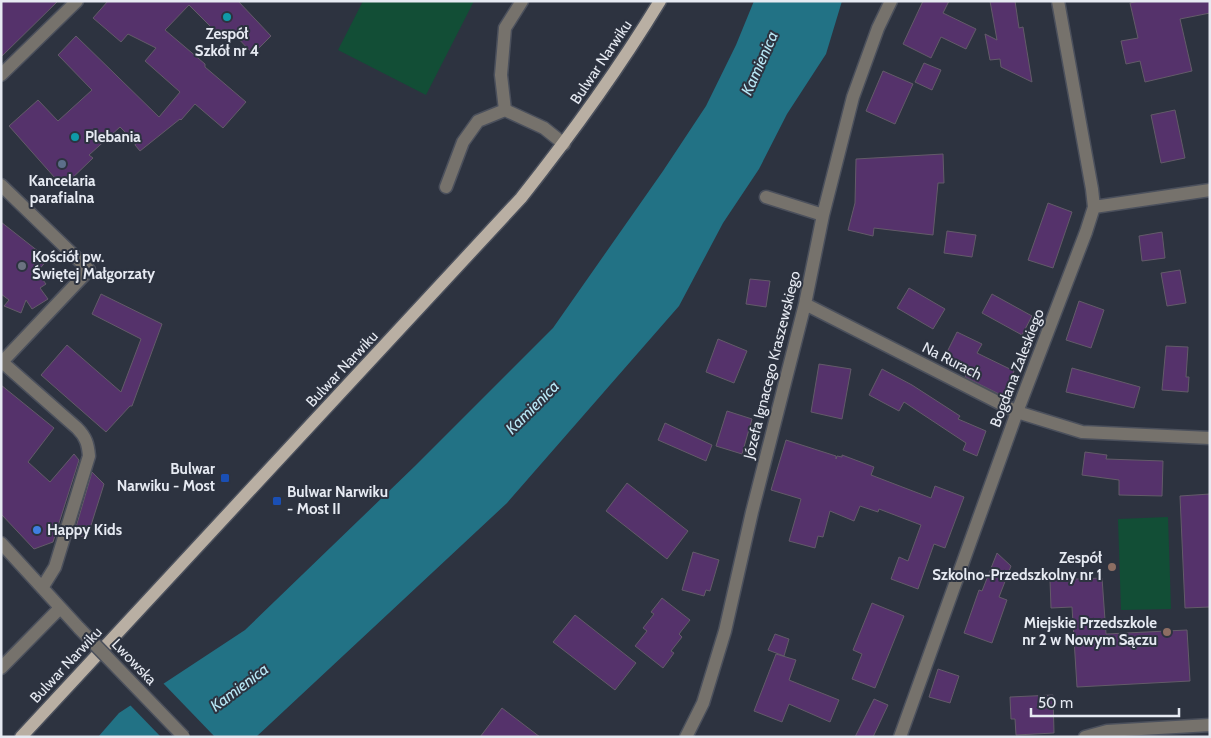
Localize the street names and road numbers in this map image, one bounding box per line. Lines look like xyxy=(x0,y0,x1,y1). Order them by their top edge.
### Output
street label: Bulwar Narwiku xyxy=(566,17,636,107)
street label: Józefa Ignacego Kraszewskiego xyxy=(740,269,804,462)
street label: Bogdana Zaleskiego xyxy=(986,306,1048,430)
street label: Bulwar Narwiku xyxy=(302,327,382,411)
street label: Na Rurach xyxy=(919,338,985,384)
street label: Bulwar Narwiku xyxy=(26,623,106,707)
street label: Lwowska xyxy=(108,635,161,689)

